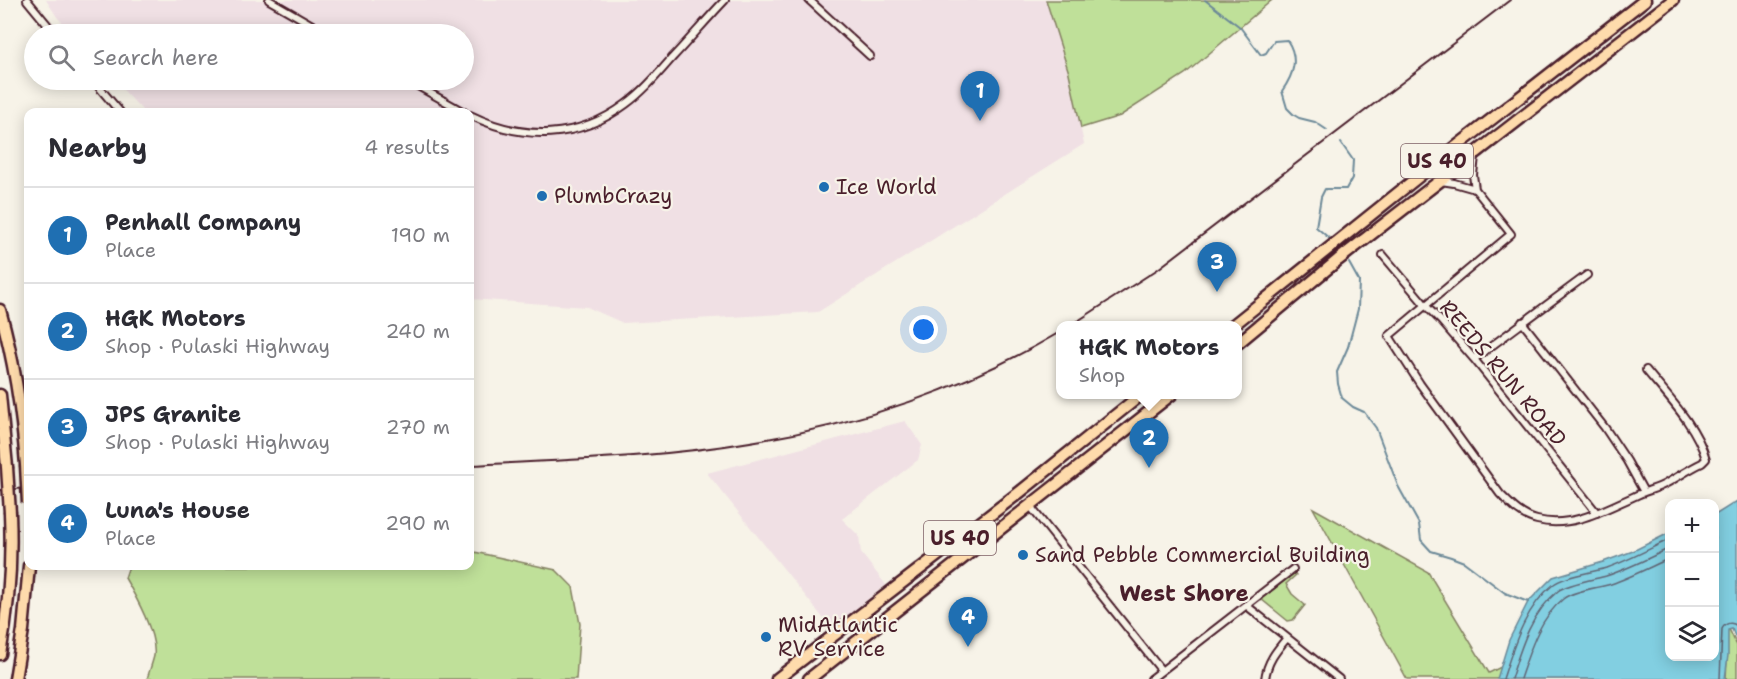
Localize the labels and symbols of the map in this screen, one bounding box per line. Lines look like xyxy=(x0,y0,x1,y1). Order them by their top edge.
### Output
pin: 1 xyxy=(960,72,1000,121)
road number: US 40 xyxy=(1401,144,1473,178)
place label: Ice World xyxy=(836,173,937,201)
marker: Ice World xyxy=(817,180,831,194)
place label: PlumbCrazy xyxy=(554,182,672,210)
marker: PlumbCrazy xyxy=(535,189,549,203)
pin: 3 xyxy=(1198,242,1236,292)
street label: REEDS RUN ROAD xyxy=(1434,294,1572,452)
your location xyxy=(909,315,938,344)
pin: 2 xyxy=(1130,418,1168,468)
road number: US 40 xyxy=(924,521,996,555)
place label: Sand Pebble Commercial Building xyxy=(1035,541,1370,569)
marker: Sand Pebble Commercial Building xyxy=(1016,548,1030,562)
district label: West Shore xyxy=(1119,579,1249,608)
pin: 4 xyxy=(948,598,988,647)
place label: MidAtlantic RV Service xyxy=(778,611,898,663)
marker: MidAtlantic RV Service xyxy=(759,630,773,644)

